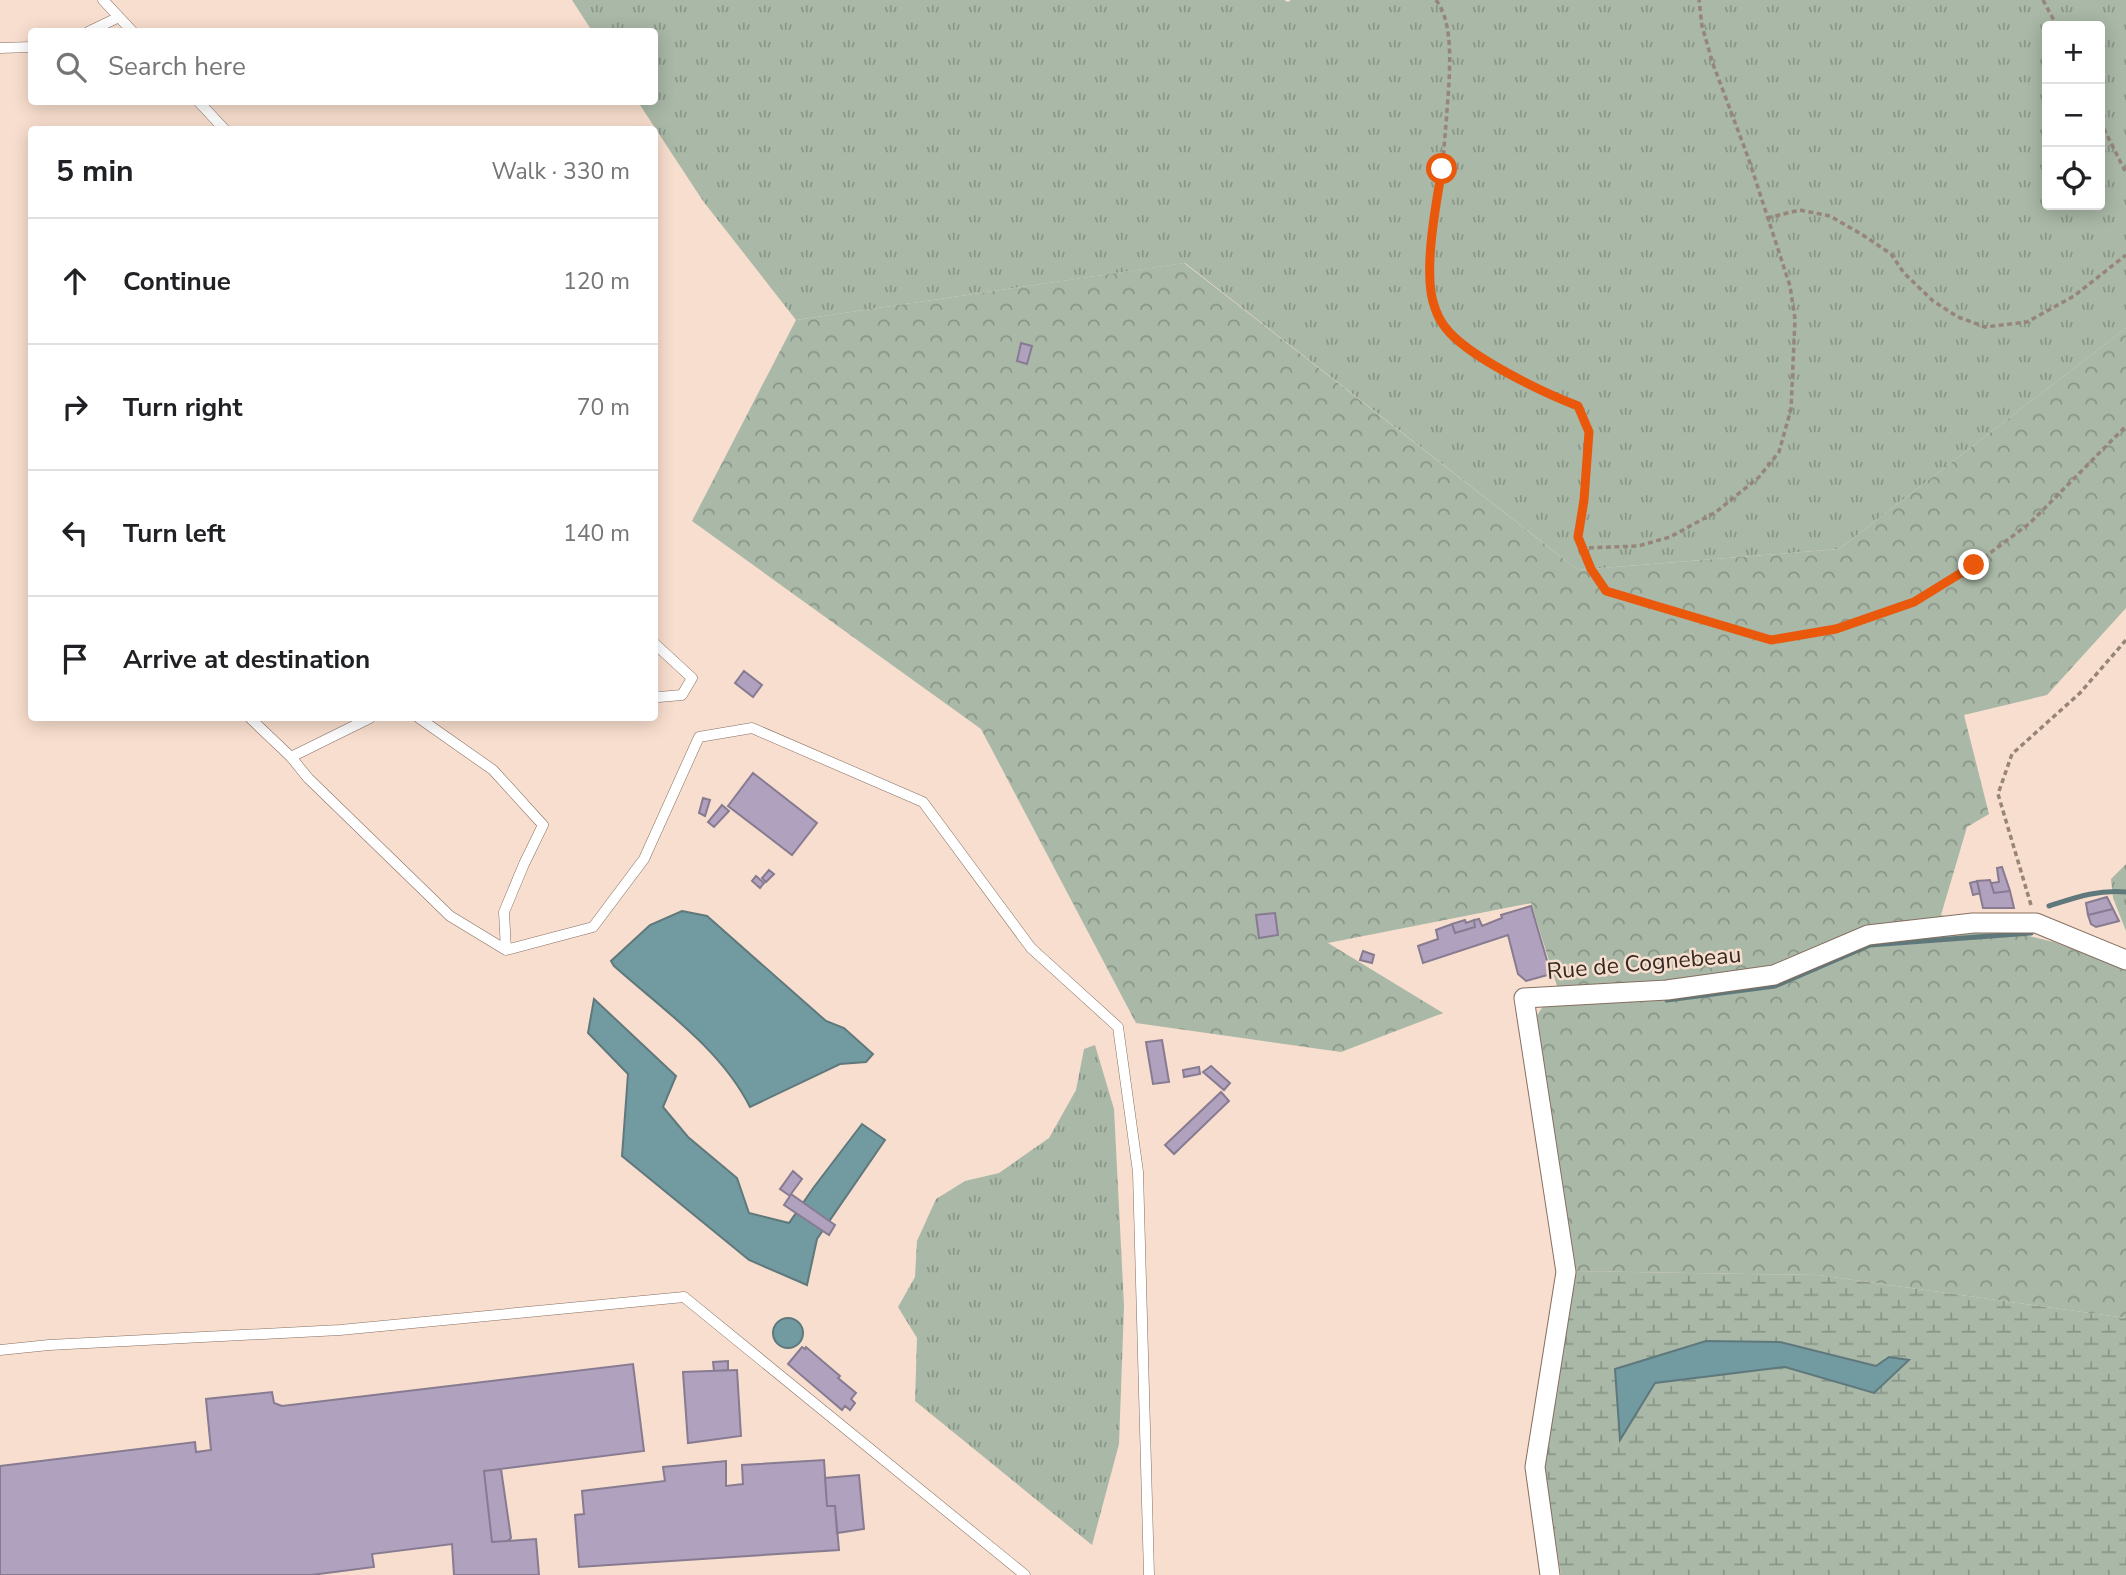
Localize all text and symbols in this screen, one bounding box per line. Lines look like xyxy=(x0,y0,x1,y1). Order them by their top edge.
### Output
map controls xyxy=(2042,21,2105,210)
button: + xyxy=(2042,21,2105,84)
search box xyxy=(28,28,658,105)
icon: search xyxy=(52,48,90,86)
text: Search here xyxy=(108,49,246,84)
button: − xyxy=(2042,84,2105,147)
button: locate xyxy=(2042,147,2105,210)
text: 5 min xyxy=(56,151,134,192)
route start xyxy=(1426,153,1457,184)
text: Walk · 330 m xyxy=(491,156,630,187)
icon: ahead xyxy=(56,262,94,300)
text: Continue xyxy=(123,264,231,299)
text: 120 m xyxy=(563,266,630,297)
icon: right xyxy=(56,388,94,426)
text: Turn right xyxy=(123,390,242,425)
text: 70 m xyxy=(577,392,630,423)
icon: left xyxy=(56,514,94,552)
text: Turn left xyxy=(123,516,226,551)
text: 140 m xyxy=(563,518,630,549)
route end xyxy=(1958,549,1989,580)
icon: arrive xyxy=(56,640,94,678)
text: Arrive at destination xyxy=(123,642,370,677)
street label: Rue de Cognebeau xyxy=(1546,939,1742,987)

